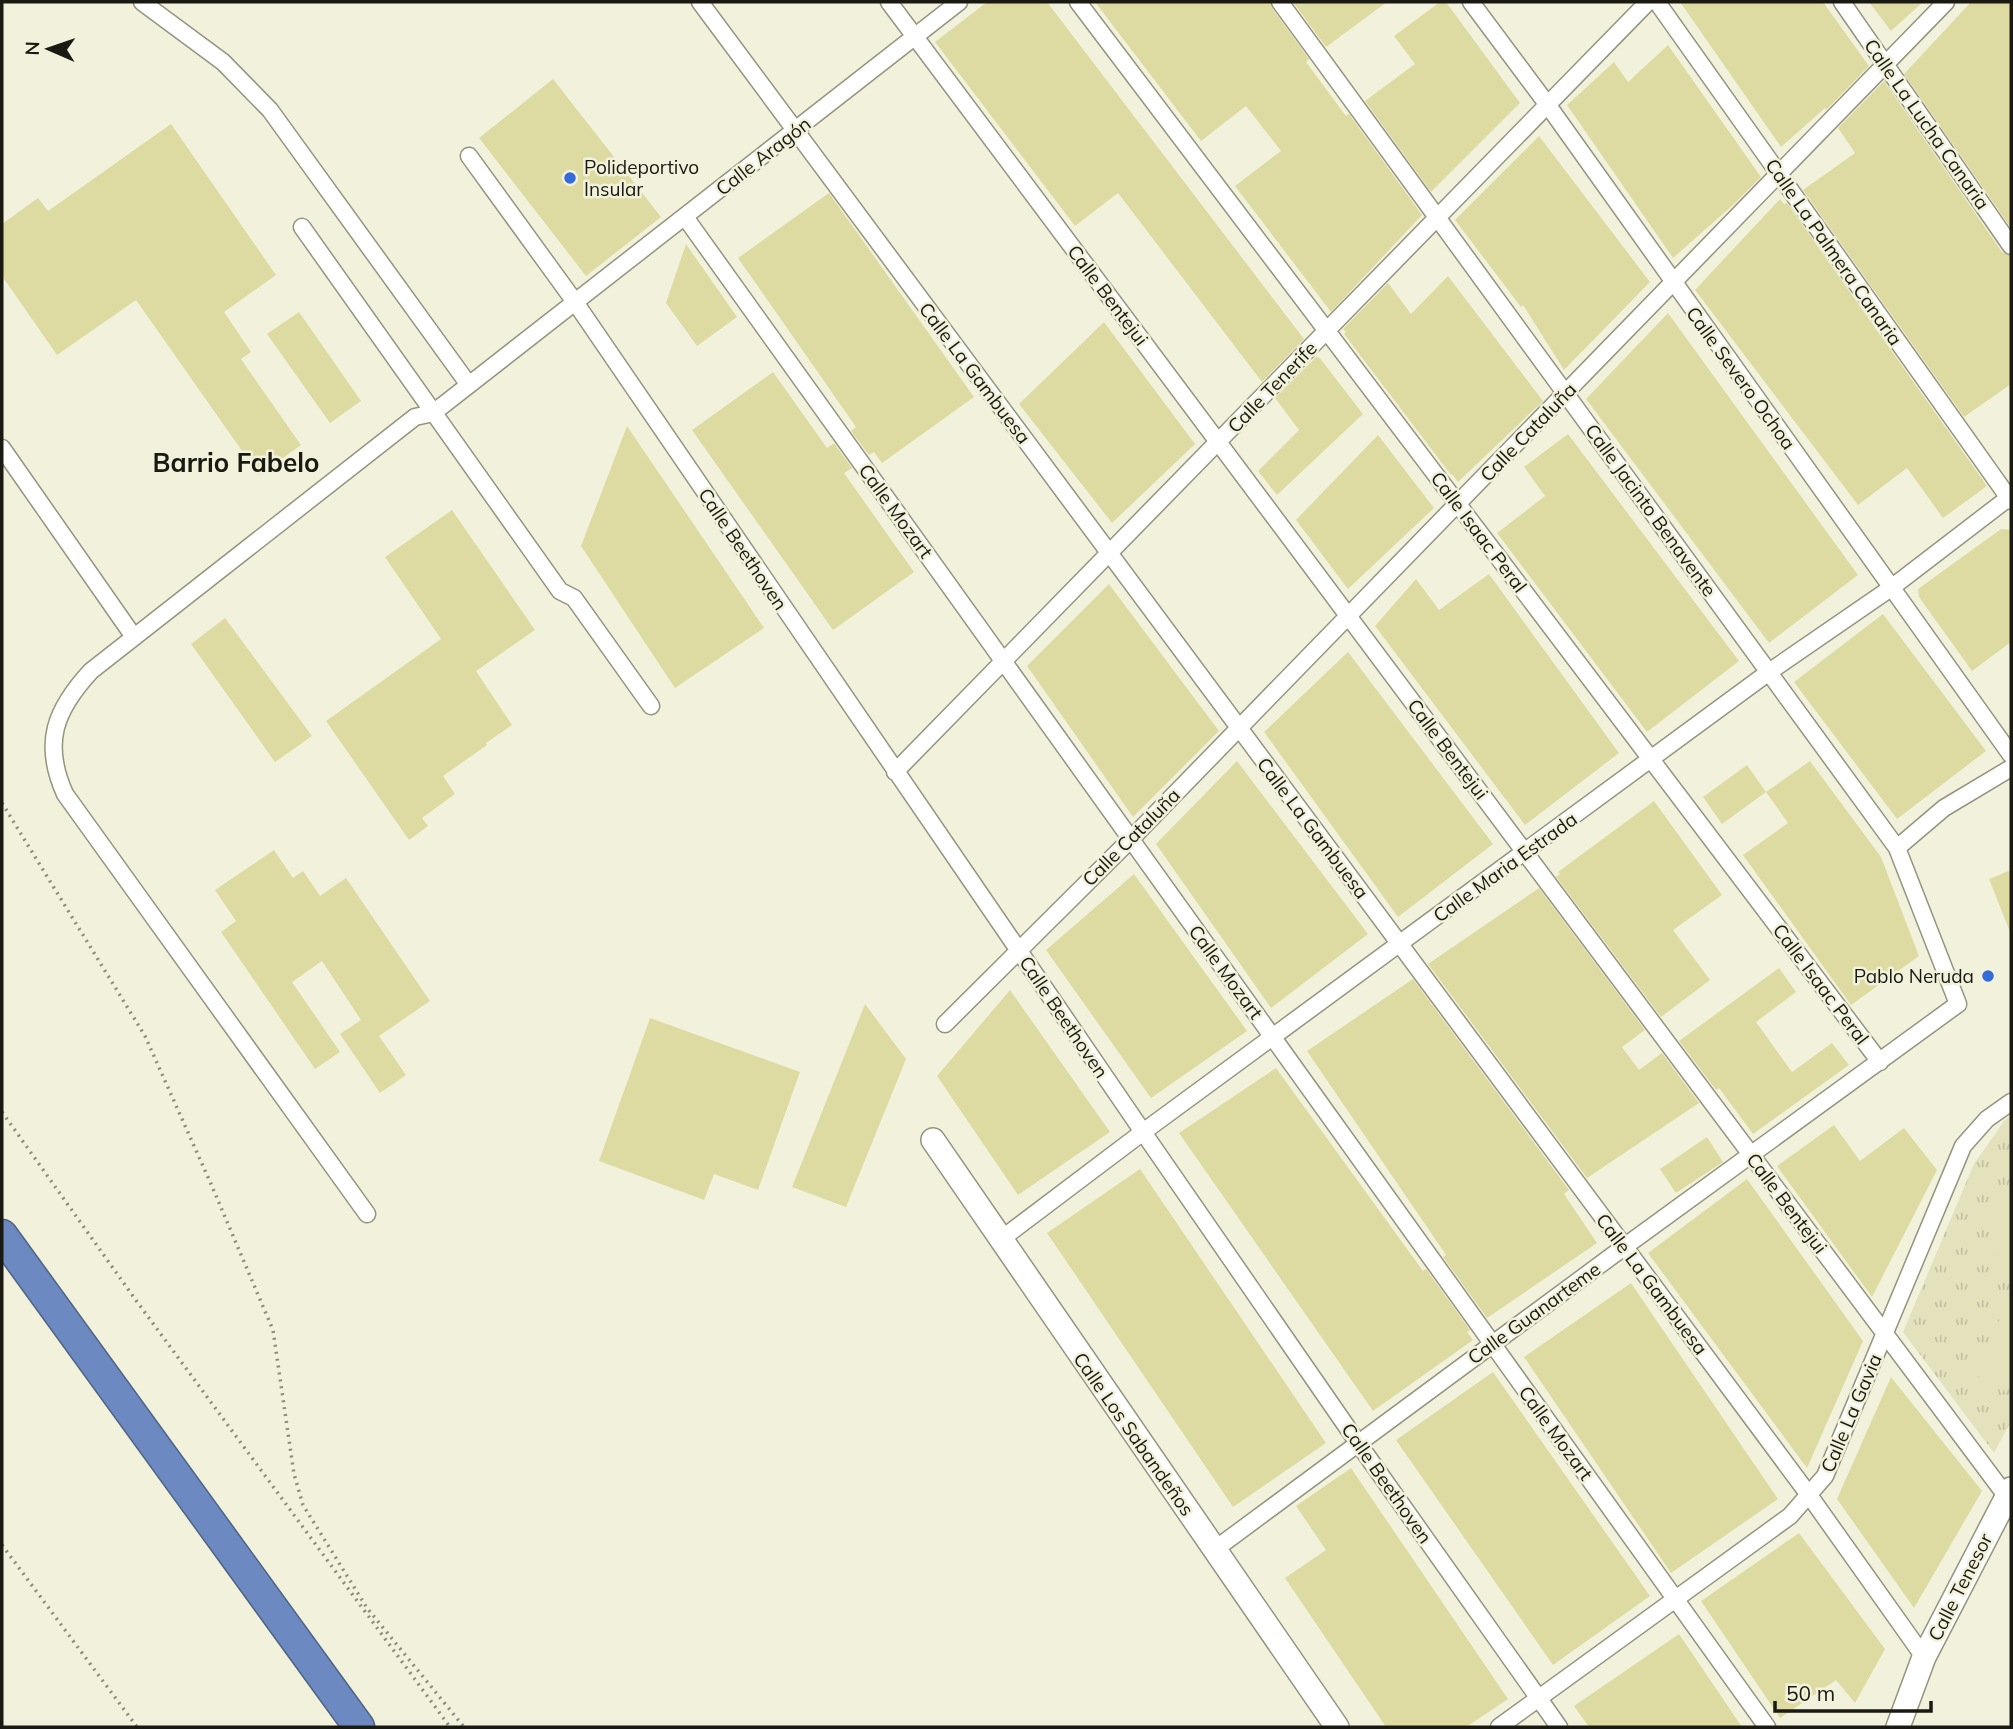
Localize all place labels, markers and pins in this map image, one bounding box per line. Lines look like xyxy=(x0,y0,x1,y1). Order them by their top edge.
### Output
place label: Polideportivo Insular xyxy=(584,155,699,201)
marker: Polideportivo Insular xyxy=(562,170,578,186)
place label: Pablo Neruda xyxy=(1854,964,1974,988)
marker: Pablo Neruda xyxy=(1980,968,1996,984)

